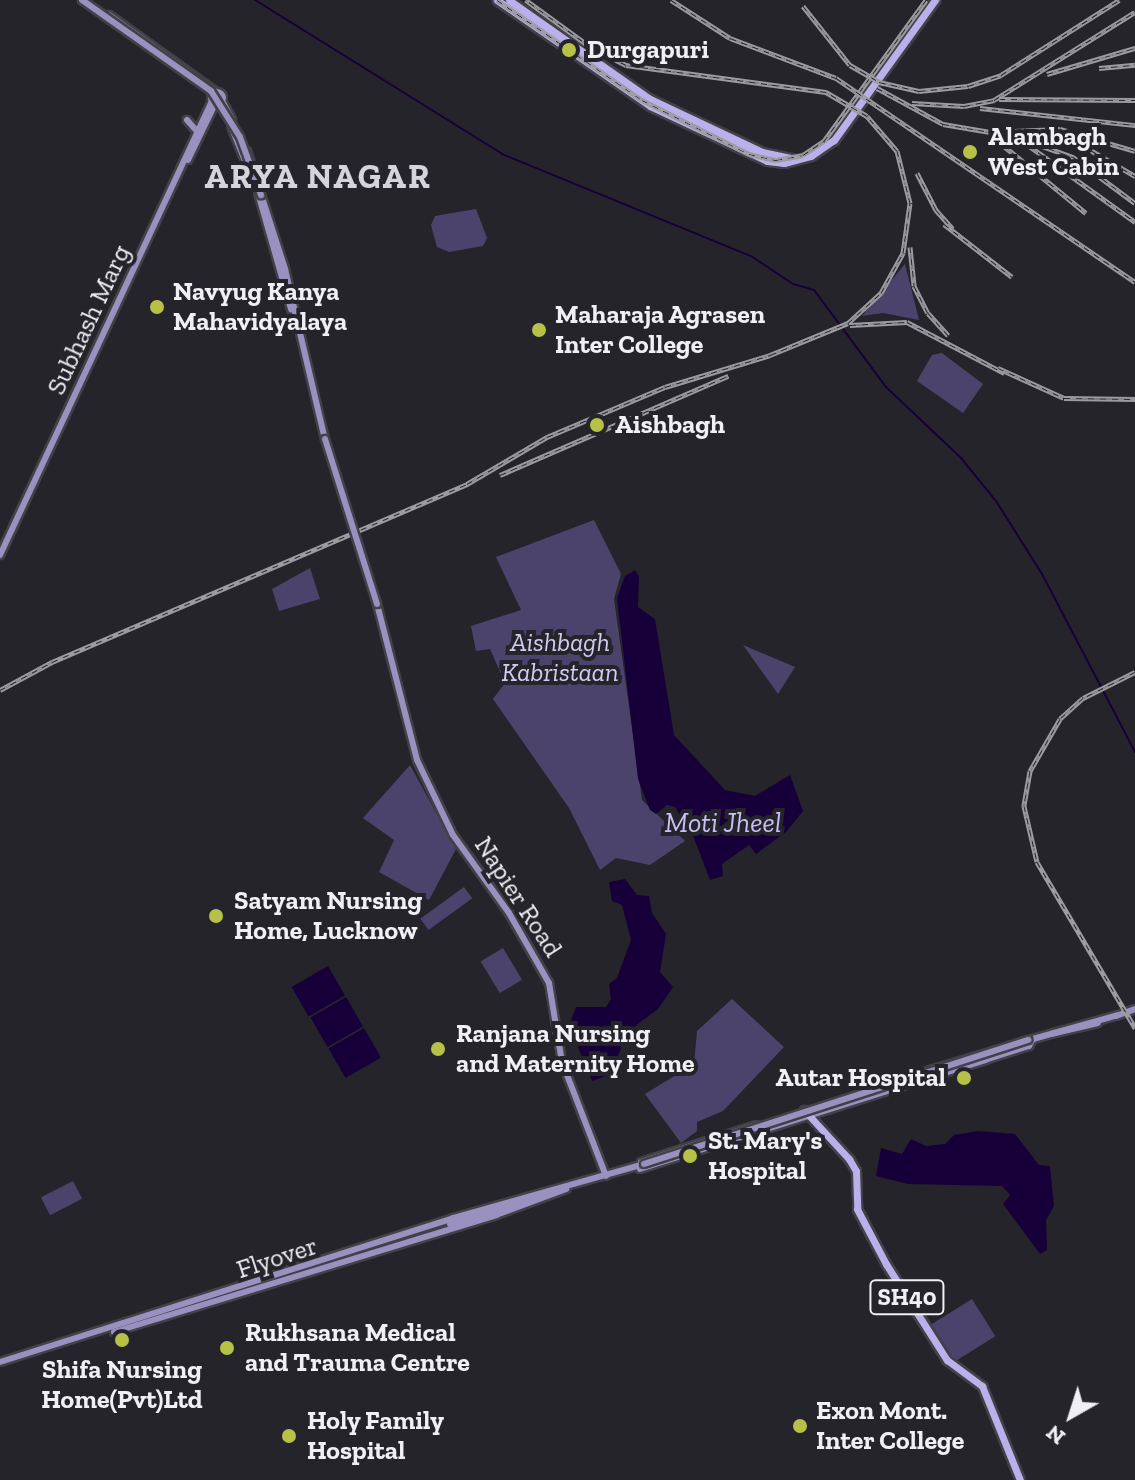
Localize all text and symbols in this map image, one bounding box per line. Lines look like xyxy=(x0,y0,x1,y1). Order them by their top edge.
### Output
place label: Durgapuri xyxy=(587,34,709,66)
marker: Durgapuri xyxy=(558,39,580,61)
place label: Alambagh West Cabin xyxy=(988,121,1119,182)
marker: Alambagh West Cabin xyxy=(959,141,981,163)
district label: ARYA NAGAR xyxy=(204,157,432,197)
street label: Subhash Marg xyxy=(41,240,137,400)
place label: Navyug Kanya Mahavidyalaya xyxy=(173,276,347,338)
marker: Navyug Kanya Mahavidyalaya xyxy=(148,298,166,316)
place label: Maharaja Agrasen Inter College xyxy=(555,299,766,360)
marker: Maharaja Agrasen Inter College xyxy=(530,321,548,339)
place label: Aishbagh xyxy=(615,409,725,441)
marker: Aishbagh xyxy=(586,414,608,436)
park label: Aishbagh Kabristaan xyxy=(501,627,619,688)
water label: Moti Jheel xyxy=(664,806,782,840)
street label: Napier Road xyxy=(467,831,569,963)
place label: Satyam Nursing Home, Lucknow xyxy=(234,885,422,946)
marker: Satyam Nursing Home, Lucknow xyxy=(205,905,227,927)
place label: Ranjana Nursing and Maternity Home xyxy=(456,1018,695,1080)
marker: Ranjana Nursing and Maternity Home xyxy=(427,1038,449,1060)
place label: Autar Hospital xyxy=(775,1062,946,1094)
marker: Autar Hospital xyxy=(953,1067,975,1089)
place label: St. Mary's Hospital xyxy=(708,1125,823,1186)
marker: St. Mary's Hospital xyxy=(679,1145,701,1167)
street label: Flyover xyxy=(233,1230,321,1286)
road number: SH40 xyxy=(869,1277,945,1317)
place label: Rukhsana Medical and Trauma Centre xyxy=(245,1317,470,1378)
marker: Shifa Nursing Home(Pvt)Ltd xyxy=(111,1329,133,1351)
marker: Rukhsana Medical and Trauma Centre xyxy=(216,1337,238,1359)
place label: Shifa Nursing Home(Pvt)Ltd xyxy=(41,1354,203,1416)
north arrow xyxy=(1031,1376,1111,1456)
place label: Exon Mont. Inter College xyxy=(816,1395,965,1456)
place label: Holy Family Hospital xyxy=(307,1405,445,1466)
marker: Exon Mont. Inter College xyxy=(791,1417,809,1435)
text: N xyxy=(1041,1419,1071,1451)
marker: Holy Family Hospital xyxy=(278,1425,300,1447)

